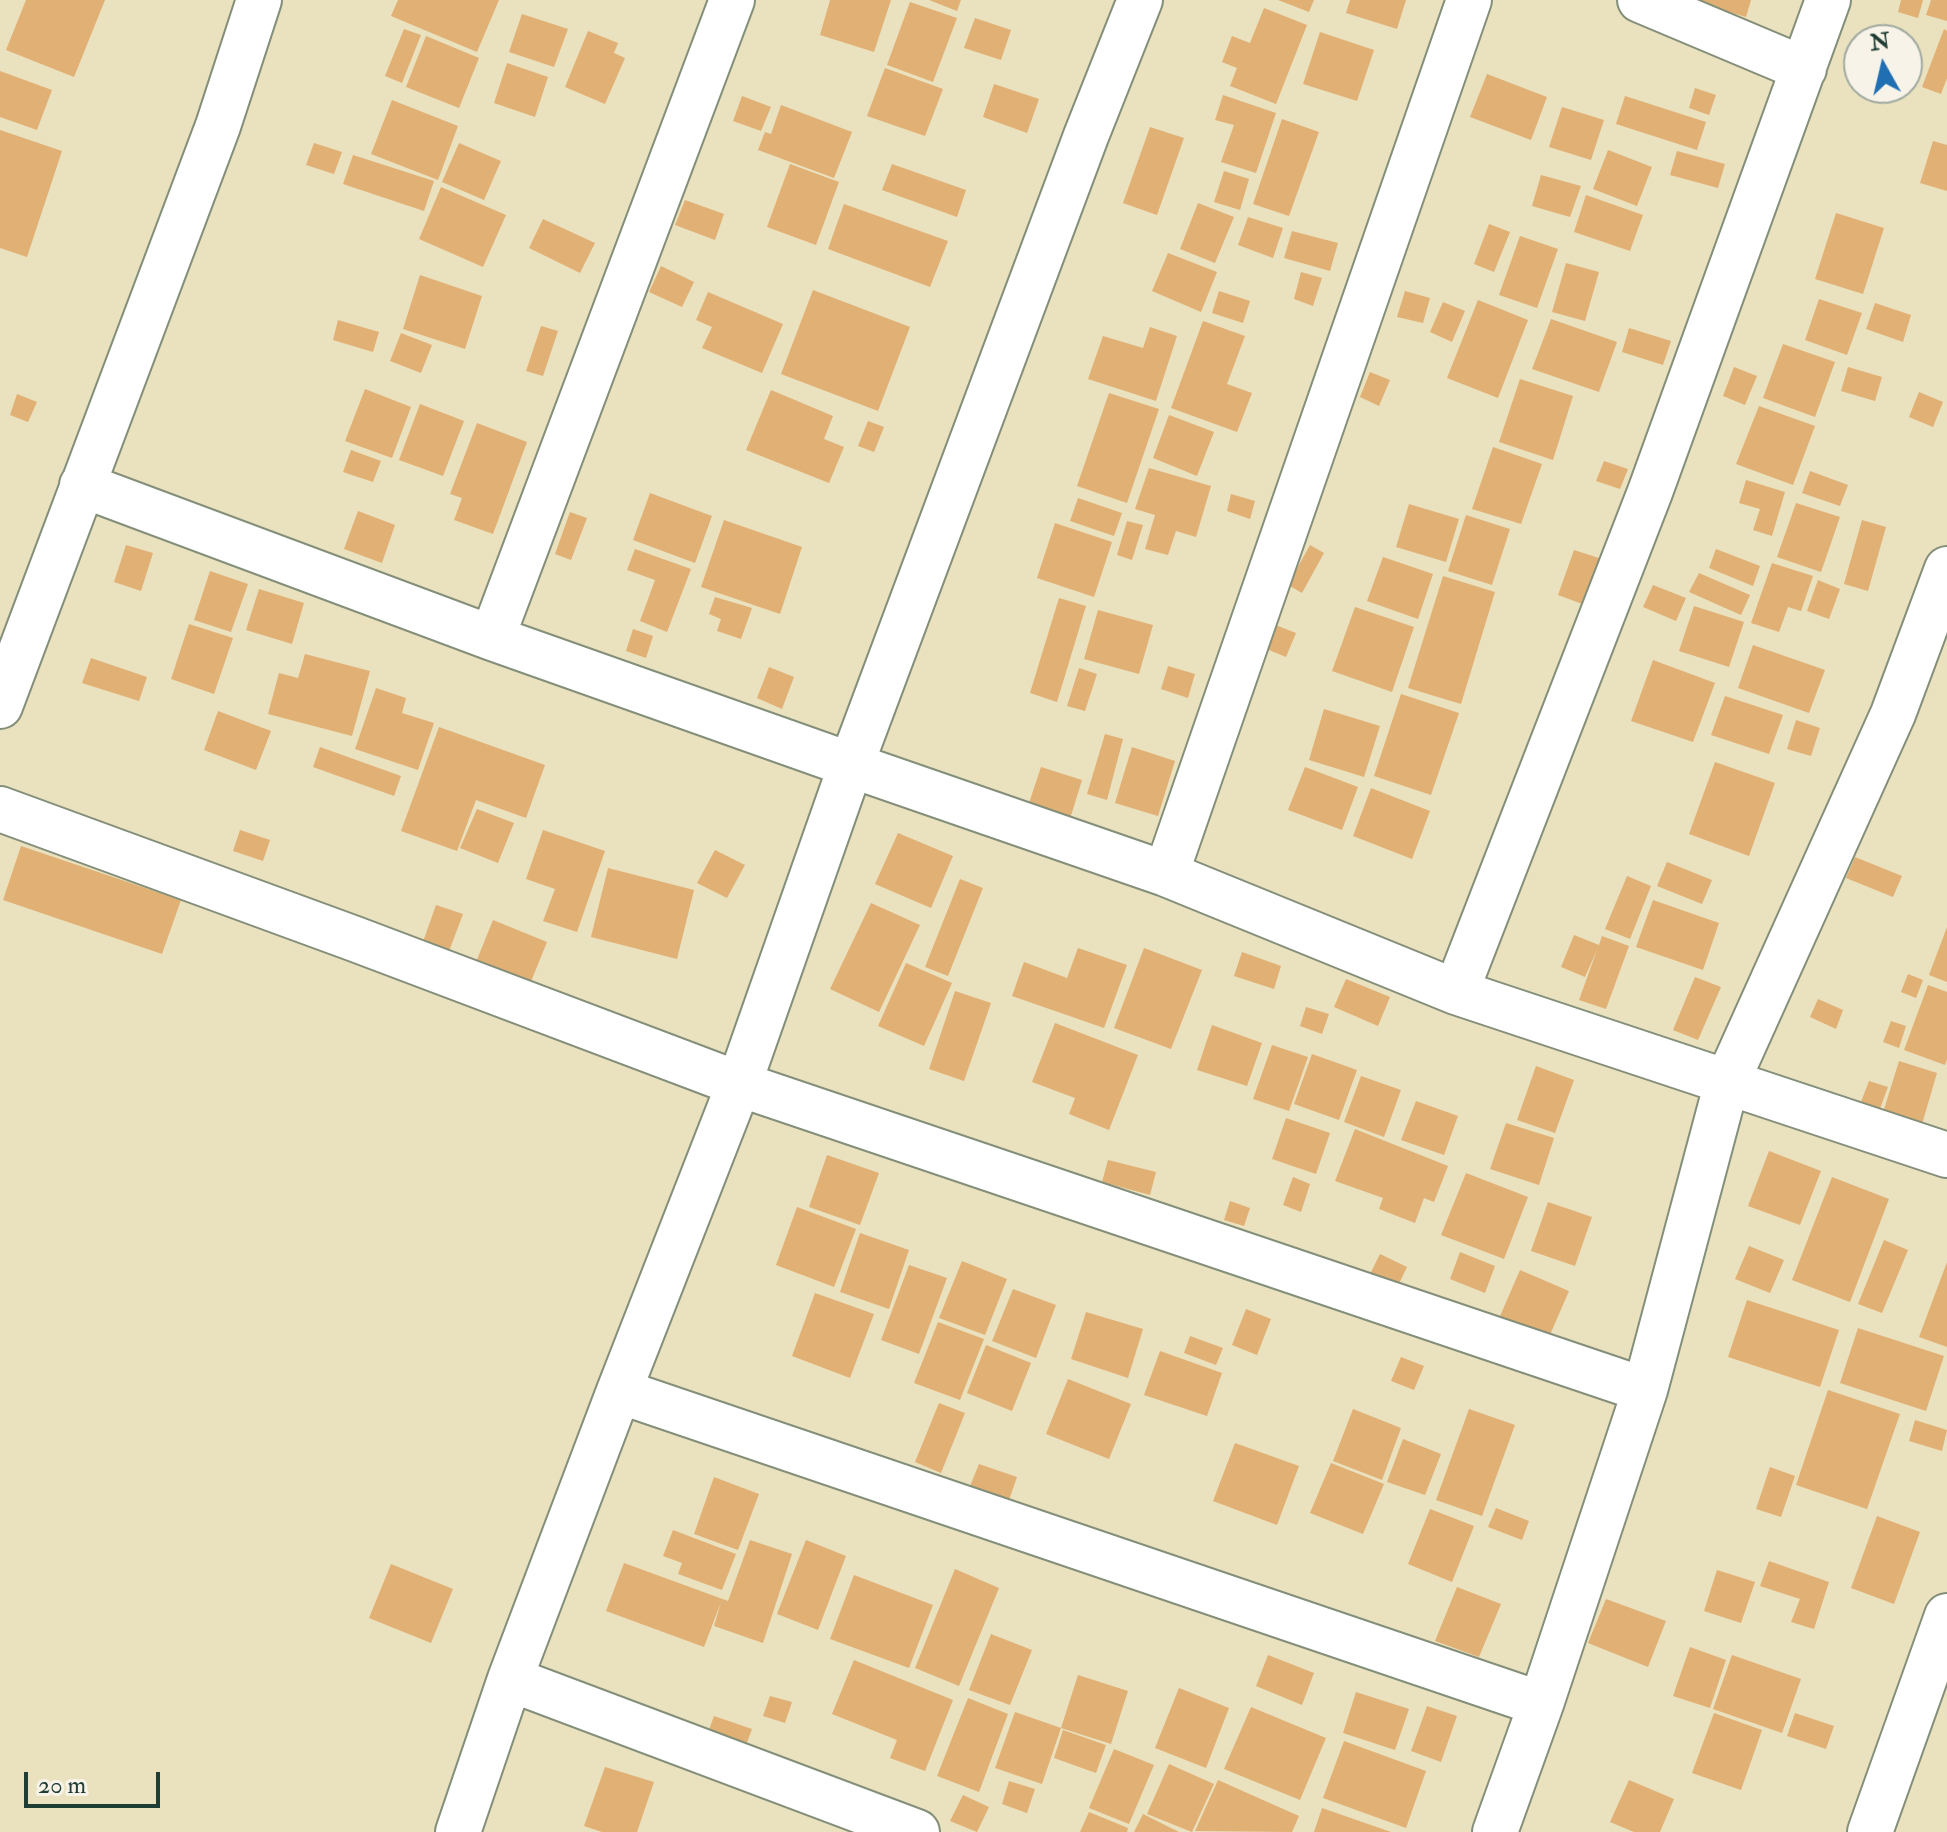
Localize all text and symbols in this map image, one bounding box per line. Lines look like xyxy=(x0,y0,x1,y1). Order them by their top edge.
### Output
north arrow xyxy=(1843,24,1923,104)
text: N xyxy=(1868,27,1892,57)
scale bar xyxy=(28,1756,164,1806)
text: 20 m xyxy=(38,1770,86,1801)

